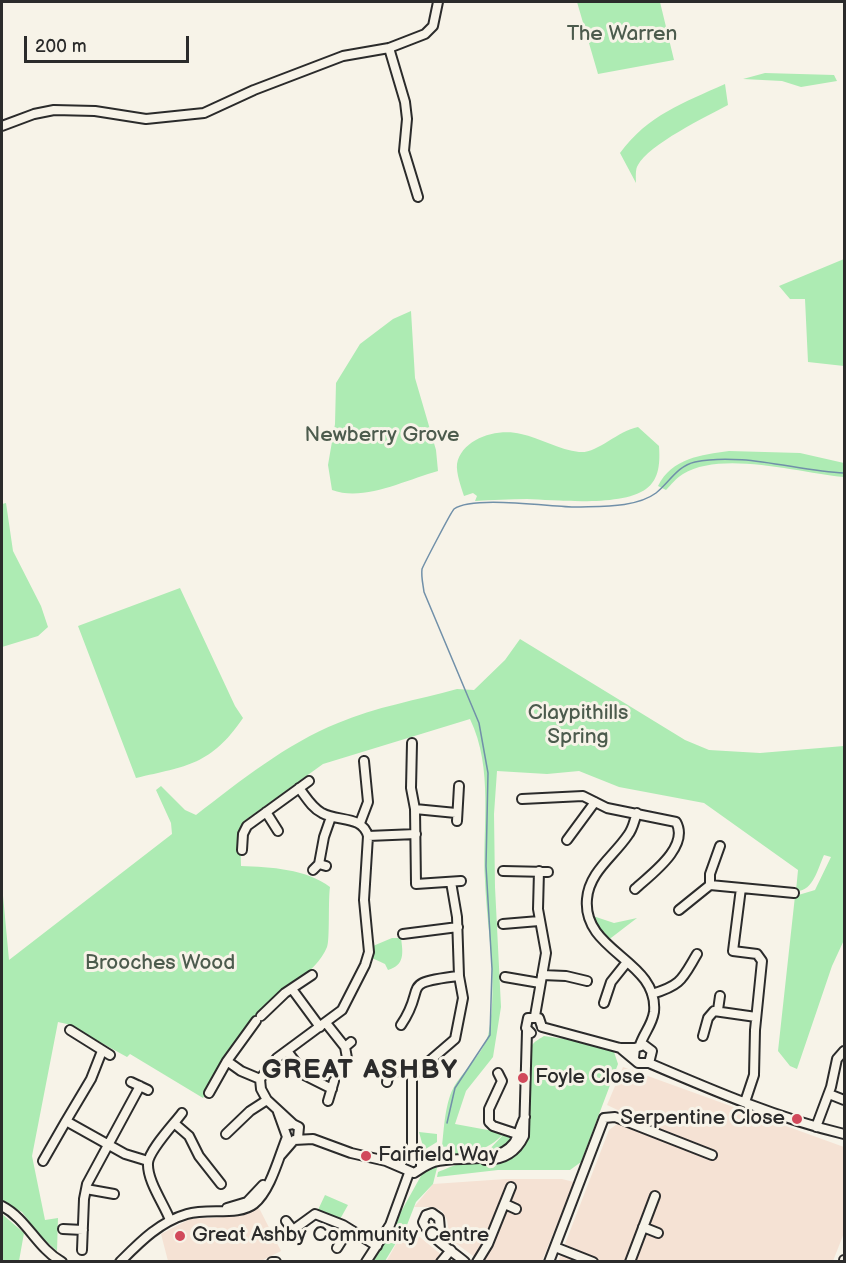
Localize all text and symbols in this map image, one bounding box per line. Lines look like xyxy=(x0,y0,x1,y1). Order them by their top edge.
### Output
park label: The Warren xyxy=(567,22,677,48)
scale bar xyxy=(27,24,192,62)
text: 200 m xyxy=(35,36,87,57)
park label: Newberry Grove xyxy=(304,423,460,449)
park label: Claypithills Spring xyxy=(528,701,628,751)
park label: Brooches Wood xyxy=(85,951,235,977)
district label: GREAT ASHBY xyxy=(262,1055,458,1087)
place label: Foyle Close xyxy=(535,1065,645,1091)
marker: Foyle Close xyxy=(516,1071,530,1085)
place label: Serpentine Close xyxy=(620,1106,785,1132)
marker: Serpentine Close xyxy=(790,1112,804,1126)
place label: Fairfield Way xyxy=(378,1143,498,1169)
marker: Fairfield Way xyxy=(359,1149,373,1163)
place label: Great Ashby Community Centre xyxy=(192,1223,489,1249)
marker: Great Ashby Community Centre xyxy=(173,1229,187,1243)

